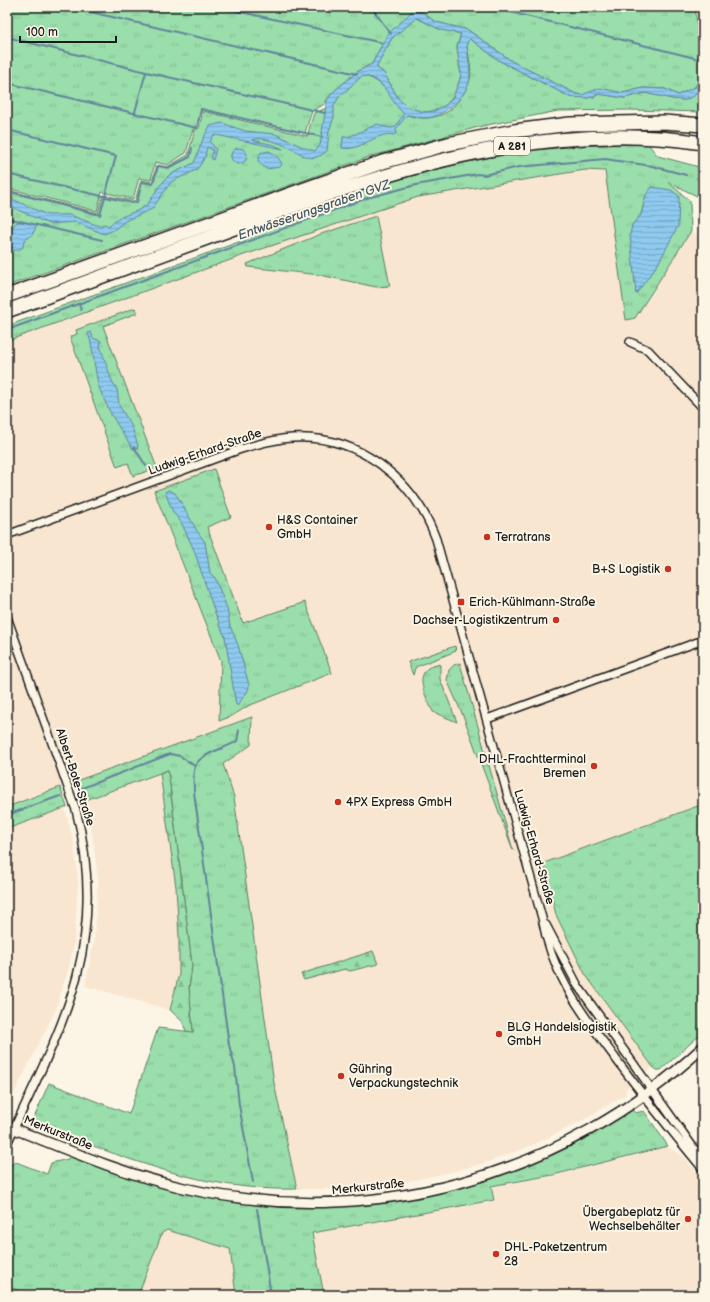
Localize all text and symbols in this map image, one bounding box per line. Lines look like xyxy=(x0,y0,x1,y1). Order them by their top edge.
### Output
scale bar xyxy=(20,18,116,44)
text: 100 m xyxy=(26,25,58,40)
road number: A 281 xyxy=(494,137,530,155)
water label: Entwässerungsgraben GVZ xyxy=(236,176,393,244)
street label: Ludwig-Erhard-Straße xyxy=(146,426,264,478)
place label: H&S Container GmbH xyxy=(277,513,358,542)
marker: H&S Container GmbH xyxy=(264,522,274,532)
place label: Terratrans xyxy=(495,530,551,545)
marker: Terratrans xyxy=(482,532,492,542)
place label: B+S Logistik xyxy=(592,562,660,577)
marker: B+S Logistik xyxy=(663,564,673,574)
place label: Erich-Kühlmann-Straße xyxy=(469,595,595,610)
marker: Erich-Kühlmann-Straße xyxy=(456,597,466,607)
place label: Dachser-Logistikzentrum xyxy=(413,613,548,628)
marker: Dachser-Logistikzentrum xyxy=(551,615,561,625)
street label: Albert-Bote-Straße xyxy=(52,726,98,828)
place label: DHL-Frachtterminal Bremen xyxy=(479,752,586,781)
marker: DHL-Frachtterminal Bremen xyxy=(589,761,599,771)
street label: Ludwig-Erhard-Straße xyxy=(510,788,558,906)
place label: 4PX Express GmbH xyxy=(346,795,452,810)
marker: 4PX Express GmbH xyxy=(333,797,343,807)
place label: BLG Handelslogistik GmbH xyxy=(507,1020,617,1049)
marker: BLG Handelslogistik GmbH xyxy=(494,1029,504,1039)
place label: Gühring Verpackungstechnik xyxy=(349,1062,458,1091)
marker: Gühring Verpackungstechnik xyxy=(336,1071,346,1081)
street label: Merkurstraße xyxy=(21,1112,95,1154)
street label: Merkurstraße xyxy=(331,1176,405,1198)
place label: Übergabeplatz für Wechselbehälter xyxy=(582,1204,681,1234)
marker: Übergabeplatz für Wechselbehälter xyxy=(683,1214,693,1224)
place label: DHL-Paketzentrum 28 xyxy=(504,1240,607,1269)
marker: DHL-Paketzentrum 28 xyxy=(491,1249,501,1259)

